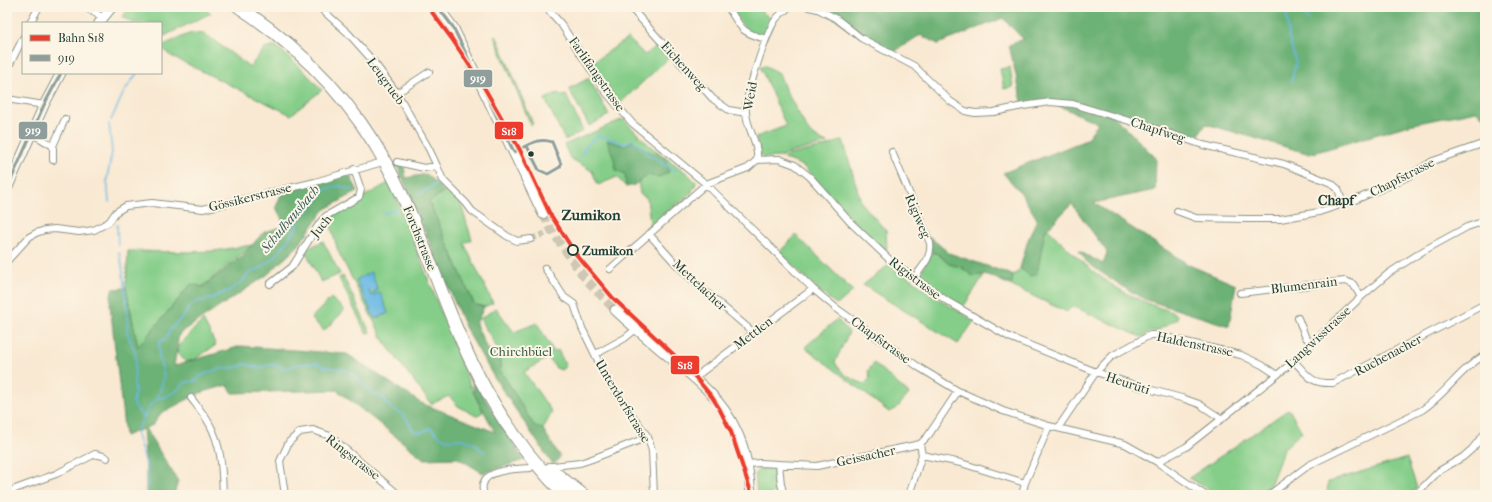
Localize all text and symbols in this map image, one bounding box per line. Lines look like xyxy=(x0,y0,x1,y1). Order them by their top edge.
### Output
legend xyxy=(22,22,162,74)
text: Bahn S18 xyxy=(58,31,104,45)
street label: Farlifangstrasse xyxy=(566,34,629,115)
street label: Eichenweg xyxy=(658,38,711,95)
text: 919 xyxy=(58,51,75,65)
street label: Leugrueb xyxy=(364,54,408,108)
line badge: 919 xyxy=(463,69,493,88)
text: 919 xyxy=(469,72,486,85)
street label: Weid xyxy=(740,79,760,113)
street label: Chapfweg xyxy=(1129,114,1188,146)
line badge: 919 xyxy=(18,121,48,140)
line badge: S18 xyxy=(494,121,524,140)
text: 919 xyxy=(24,124,41,137)
text: S18 xyxy=(501,125,517,138)
unlabelled marker xyxy=(526,149,536,159)
street label: Chapfstrasse xyxy=(1367,154,1437,200)
street label: Gössikerstrasse xyxy=(207,179,293,215)
water label: Schulhausbach xyxy=(256,182,323,257)
street label: Rigiweg xyxy=(902,192,934,241)
district label: Chapf xyxy=(1318,192,1357,209)
street label: Forchstrasse xyxy=(400,203,440,273)
district label: Zumikon xyxy=(561,206,621,224)
street label: Juch xyxy=(307,211,335,241)
place label: Zumikon xyxy=(582,243,634,258)
marker: Zumikon xyxy=(567,244,579,256)
street label: Rigistrasse xyxy=(886,254,944,303)
street label: Mettelacher xyxy=(670,256,730,314)
street label: Blumenrain xyxy=(1270,273,1339,297)
street label: Langwisstrasse xyxy=(1282,302,1354,371)
street label: Mettlen xyxy=(731,313,776,353)
street label: Chapfstrasse xyxy=(848,313,914,367)
street label: Haldenstrasse xyxy=(1155,329,1235,360)
street label: Ruchenacher xyxy=(1352,331,1425,379)
park label: Chirchbüel xyxy=(490,344,553,359)
line badge: S18 xyxy=(670,355,700,375)
street label: Unterdorfstrasse xyxy=(592,357,654,446)
text: S18 xyxy=(677,359,693,372)
street label: Heurüti xyxy=(1104,369,1152,397)
street label: Ringstrasse xyxy=(323,431,384,483)
street label: Geissacher xyxy=(835,442,897,470)

